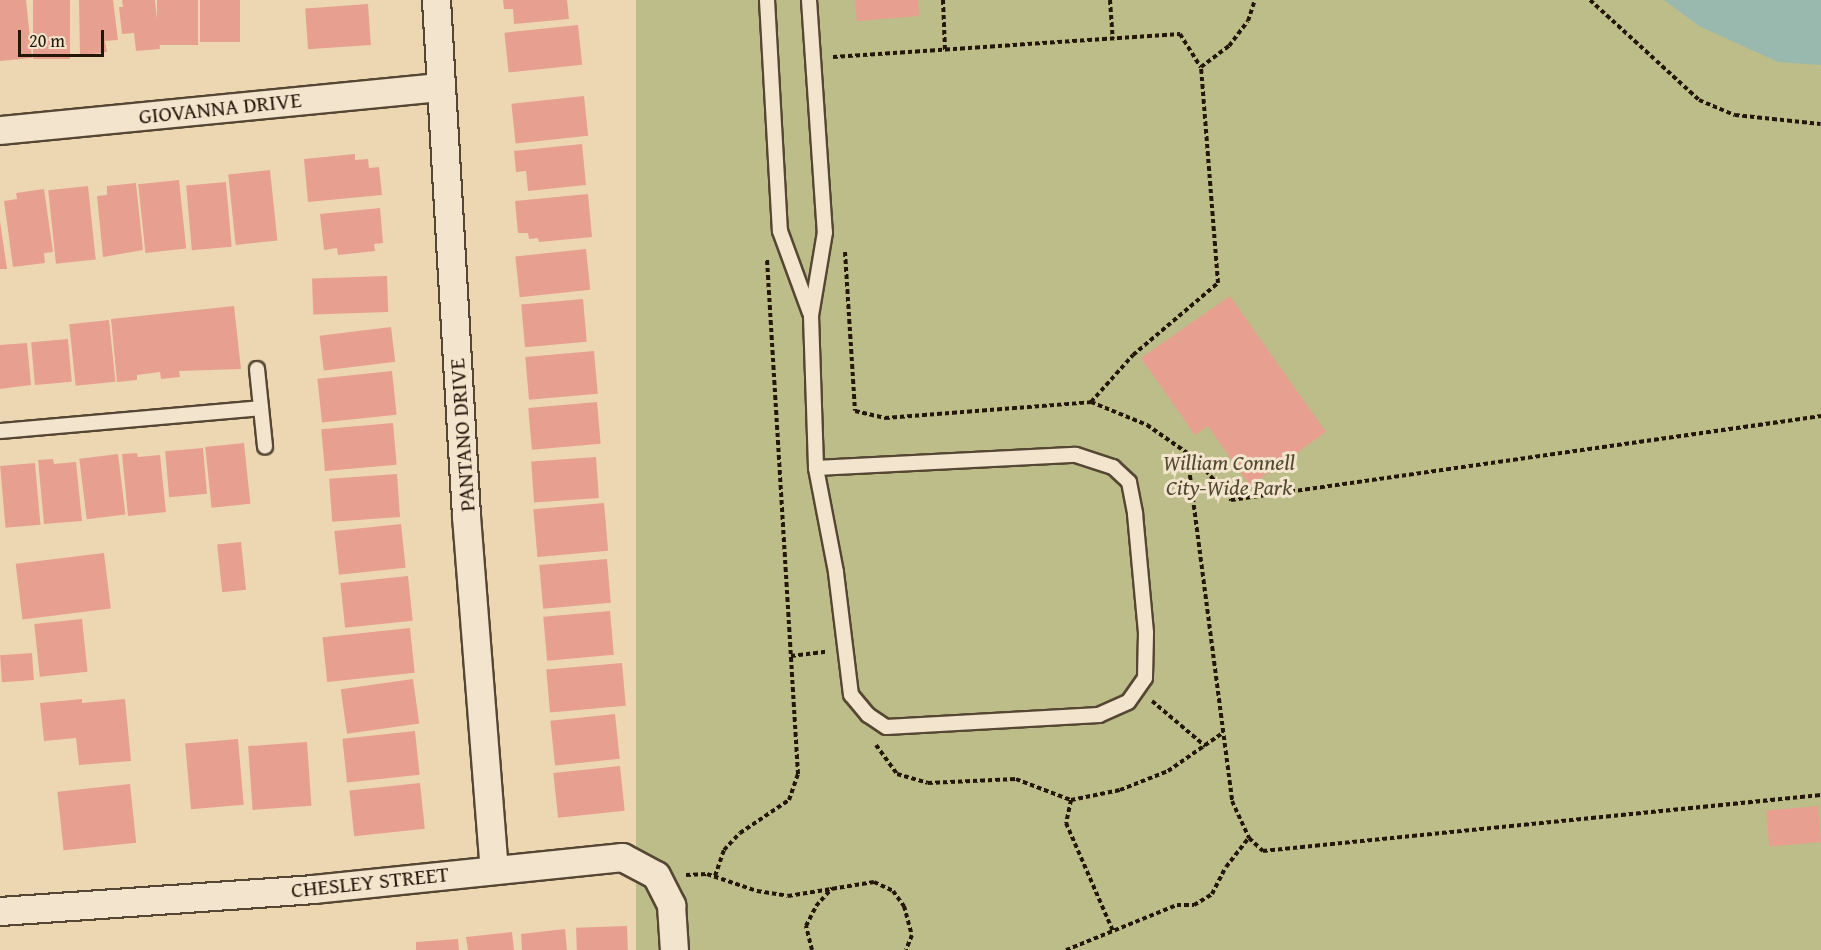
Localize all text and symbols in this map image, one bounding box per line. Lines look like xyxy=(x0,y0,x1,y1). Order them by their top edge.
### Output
scale bar xyxy=(21,18,106,56)
text: 20 m xyxy=(29,27,65,54)
street label: GIOVANNA DRIVE xyxy=(137,86,303,130)
street label: PANTANO DRIVE xyxy=(443,357,481,513)
park label: William Connell City-Wide Park xyxy=(1163,449,1295,500)
street label: CHESLEY STREET xyxy=(290,861,450,903)

